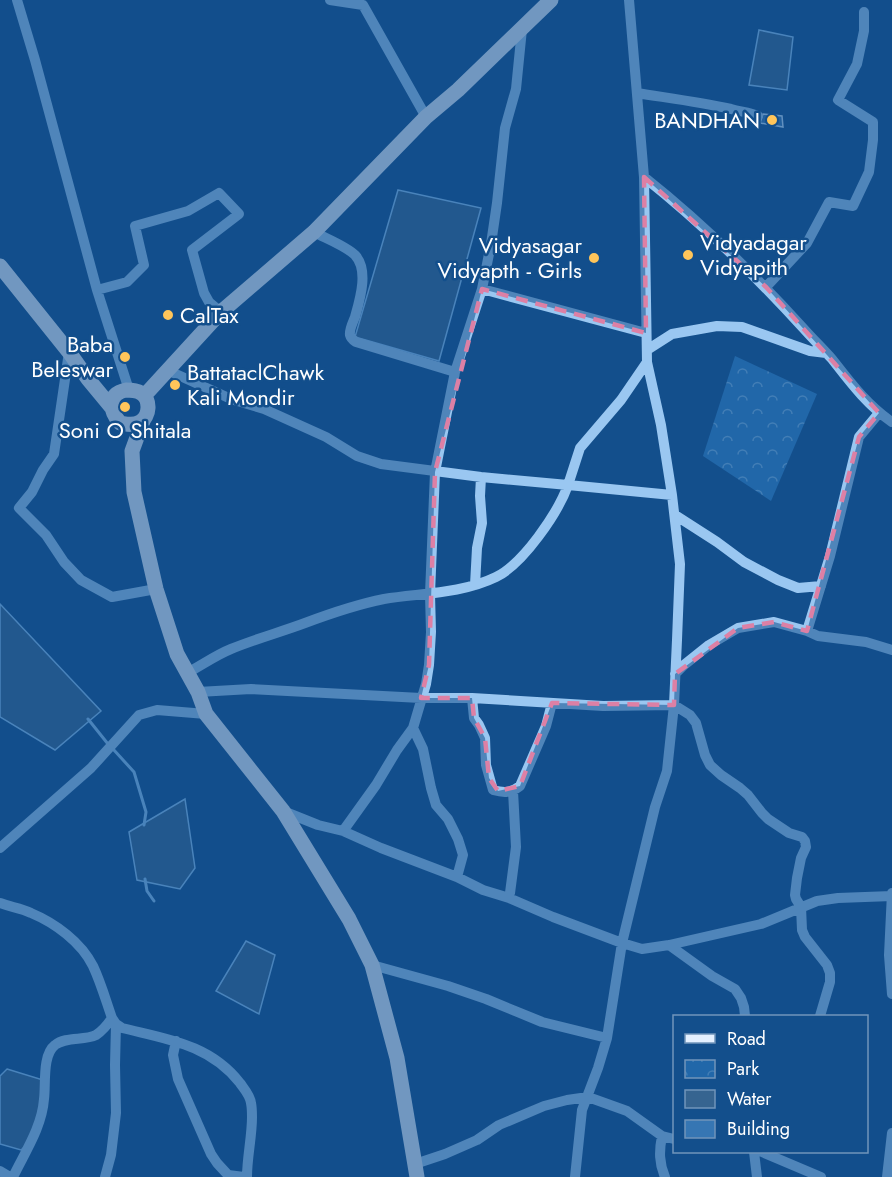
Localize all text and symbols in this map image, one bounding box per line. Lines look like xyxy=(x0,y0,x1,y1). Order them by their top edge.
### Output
place label: BANDHAN xyxy=(654,104,760,136)
marker: BANDHAN xyxy=(765,113,779,127)
place label: Vidyadagar Vidyapith xyxy=(700,226,807,283)
place label: Vidyasagar Vidyapth - Girls xyxy=(438,229,582,286)
marker: Vidyadagar Vidyapith xyxy=(681,248,695,262)
marker: Vidyasagar Vidyapth - Girls xyxy=(587,251,601,265)
place label: CalTax xyxy=(180,299,239,331)
marker: CalTax xyxy=(161,308,175,322)
place label: Baba Beleswar xyxy=(31,328,113,385)
marker: Baba Beleswar xyxy=(118,350,132,364)
place label: BattataclChawk Kali Mondir xyxy=(187,356,324,413)
marker: BattataclChawk Kali Mondir xyxy=(168,378,182,392)
marker: Soni O Shitala xyxy=(118,400,132,414)
place label: Soni O Shitala xyxy=(59,414,191,446)
legend xyxy=(673,1015,868,1153)
text: Road xyxy=(727,1026,766,1052)
text: Park xyxy=(727,1056,759,1082)
text: Water xyxy=(727,1086,772,1112)
text: Building xyxy=(727,1116,790,1142)

